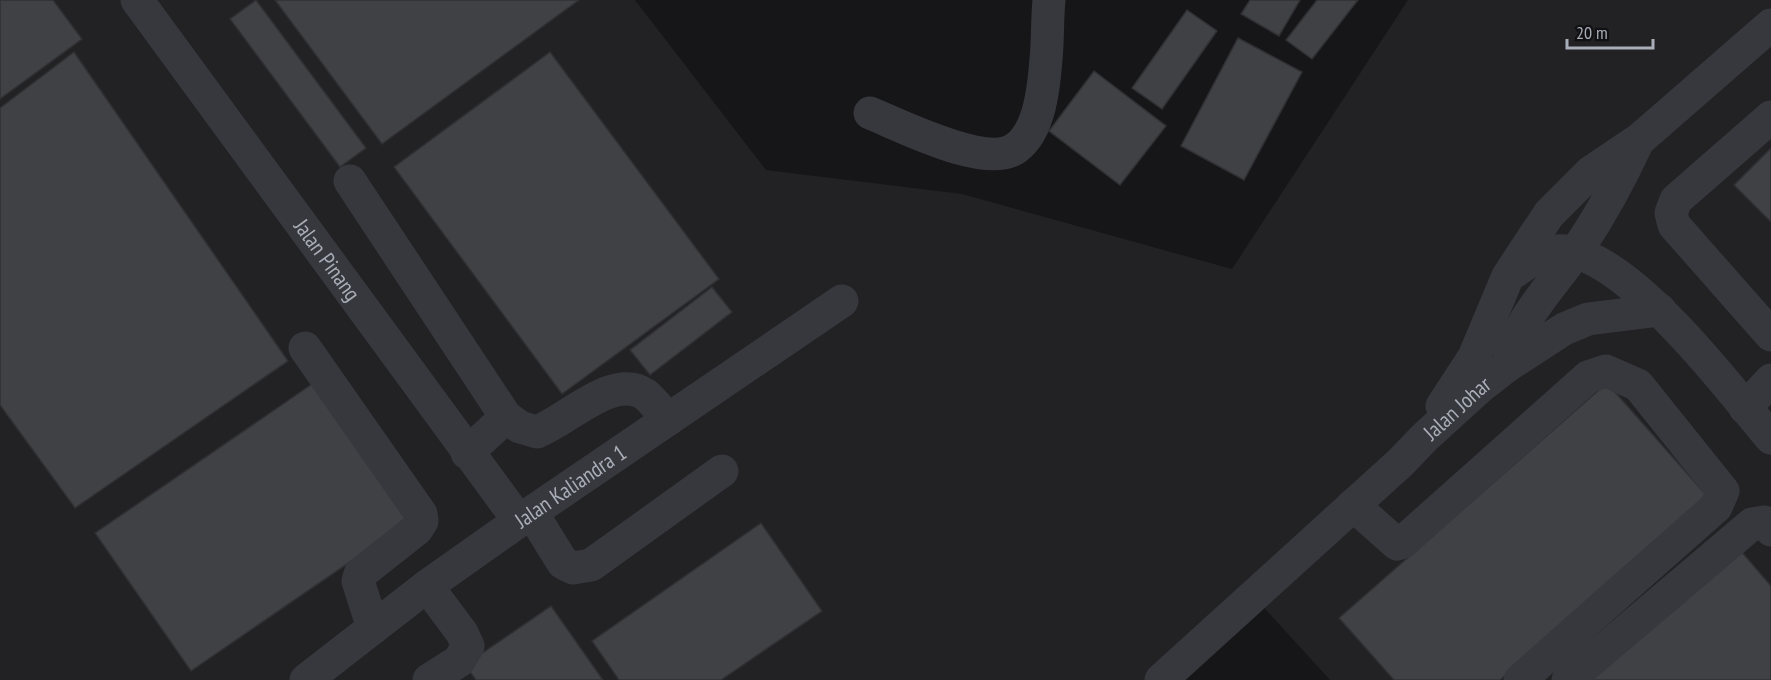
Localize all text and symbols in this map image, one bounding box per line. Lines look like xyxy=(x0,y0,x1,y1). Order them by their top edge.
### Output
scale bar xyxy=(1567,12,1652,50)
text: 20 m xyxy=(1576,21,1608,44)
street label: Jalan Pinang xyxy=(287,212,367,306)
street label: Jalan Johar xyxy=(1416,370,1496,447)
street label: Jalan Kaliandra 1 xyxy=(508,438,632,534)

